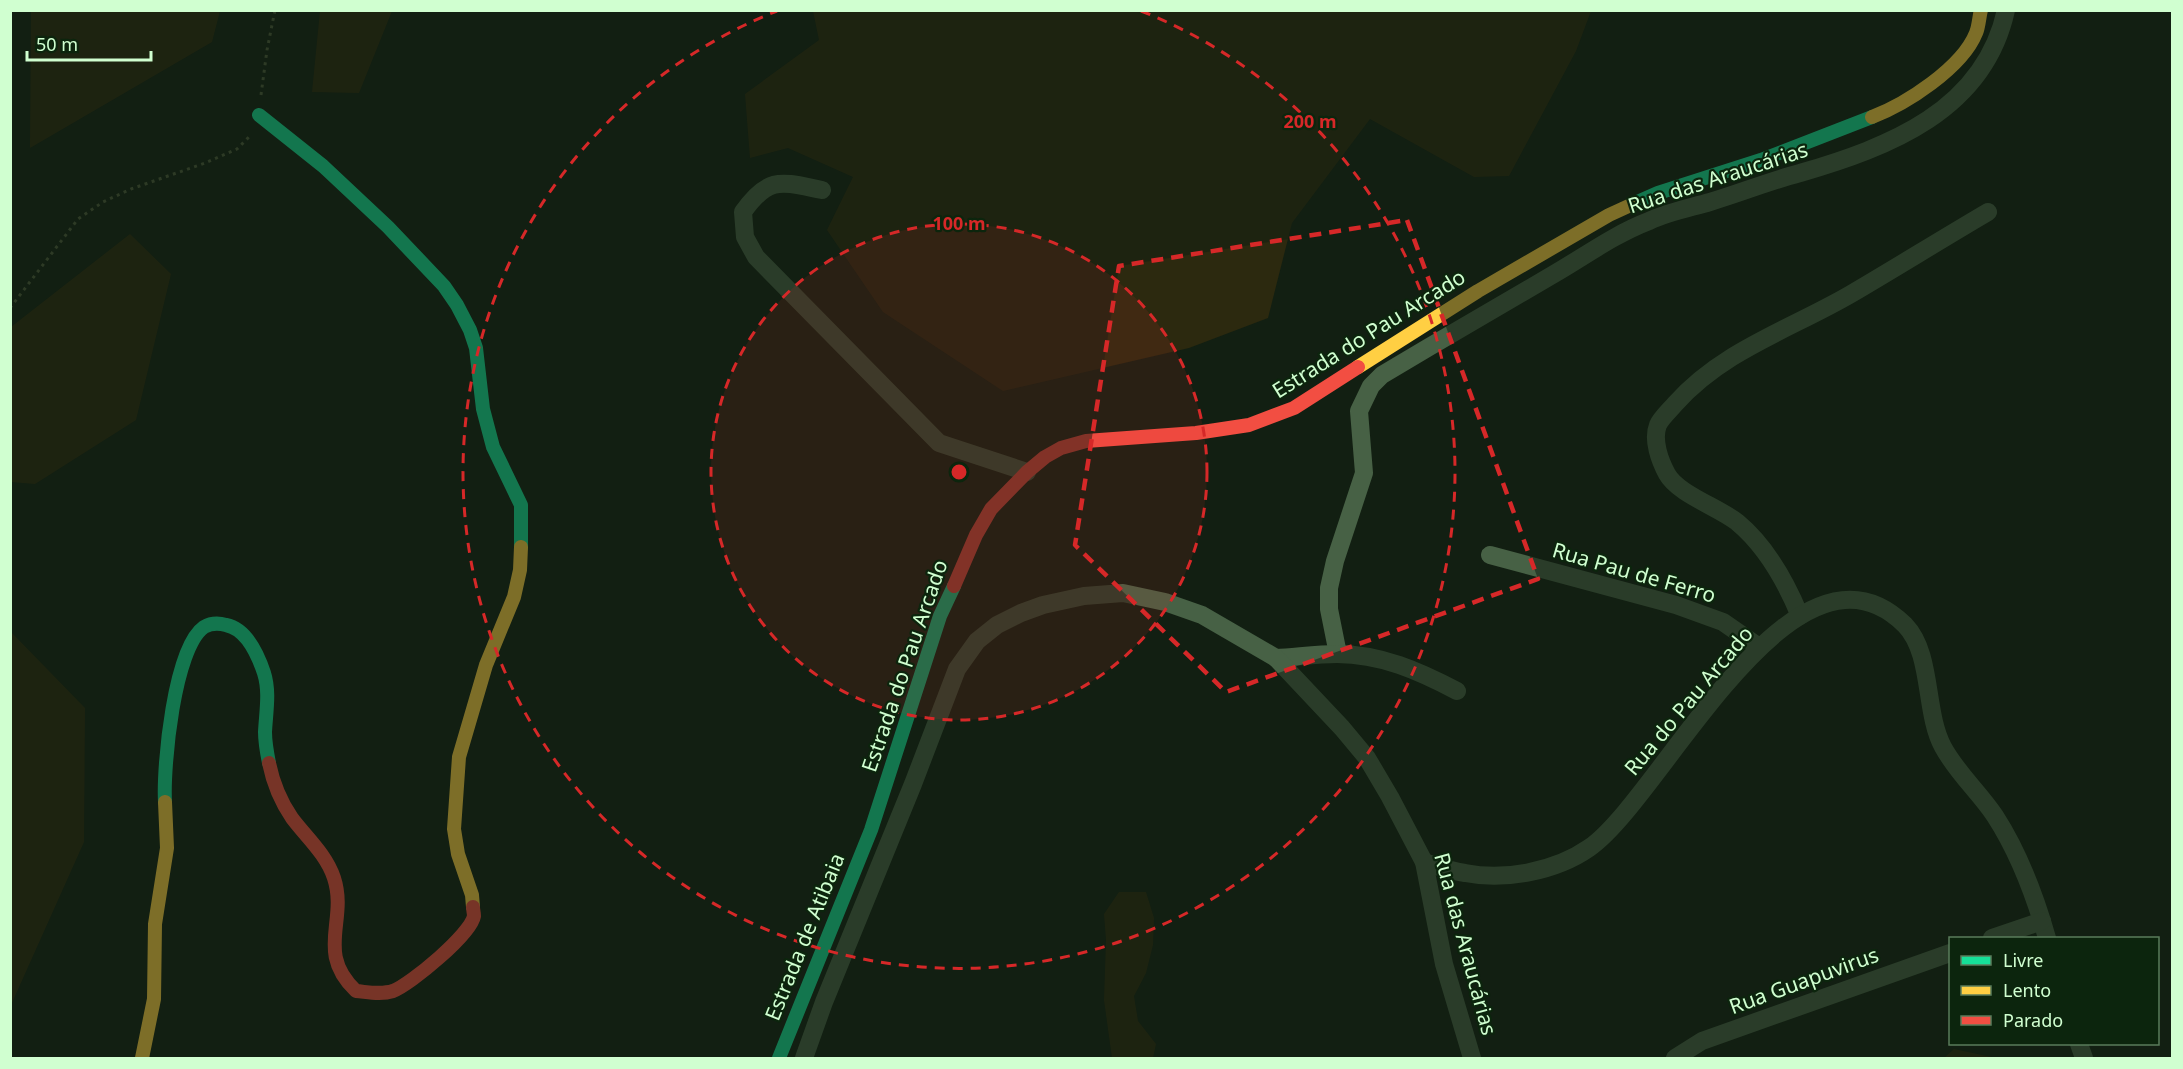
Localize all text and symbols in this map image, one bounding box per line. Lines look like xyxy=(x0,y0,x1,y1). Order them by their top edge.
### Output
scale bar xyxy=(27,24,152,62)
text: 50 m xyxy=(36,32,78,56)
text: 200 m xyxy=(1283,109,1337,133)
street label: Rua das Araucárias xyxy=(1624,135,1811,219)
text: 100 m xyxy=(932,211,986,235)
street label: Estrada do Pau Arcado xyxy=(1267,262,1470,404)
centre of rings xyxy=(949,462,969,482)
street label: Rua Pau de Ferro xyxy=(1549,535,1719,609)
street label: Estrada do Pau Arcado xyxy=(855,556,954,776)
street label: Rua do Pau Arcado xyxy=(1618,620,1759,781)
street label: Estrada de Atibaia xyxy=(758,849,850,1024)
street label: Rua das Araucárias xyxy=(1428,849,1504,1038)
legend xyxy=(1949,937,2159,1045)
street label: Rua Guapuvirus xyxy=(1725,940,1882,1020)
text: Livre xyxy=(2003,948,2043,972)
text: Lento xyxy=(2003,978,2051,1002)
text: Parado xyxy=(2003,1008,2063,1032)

